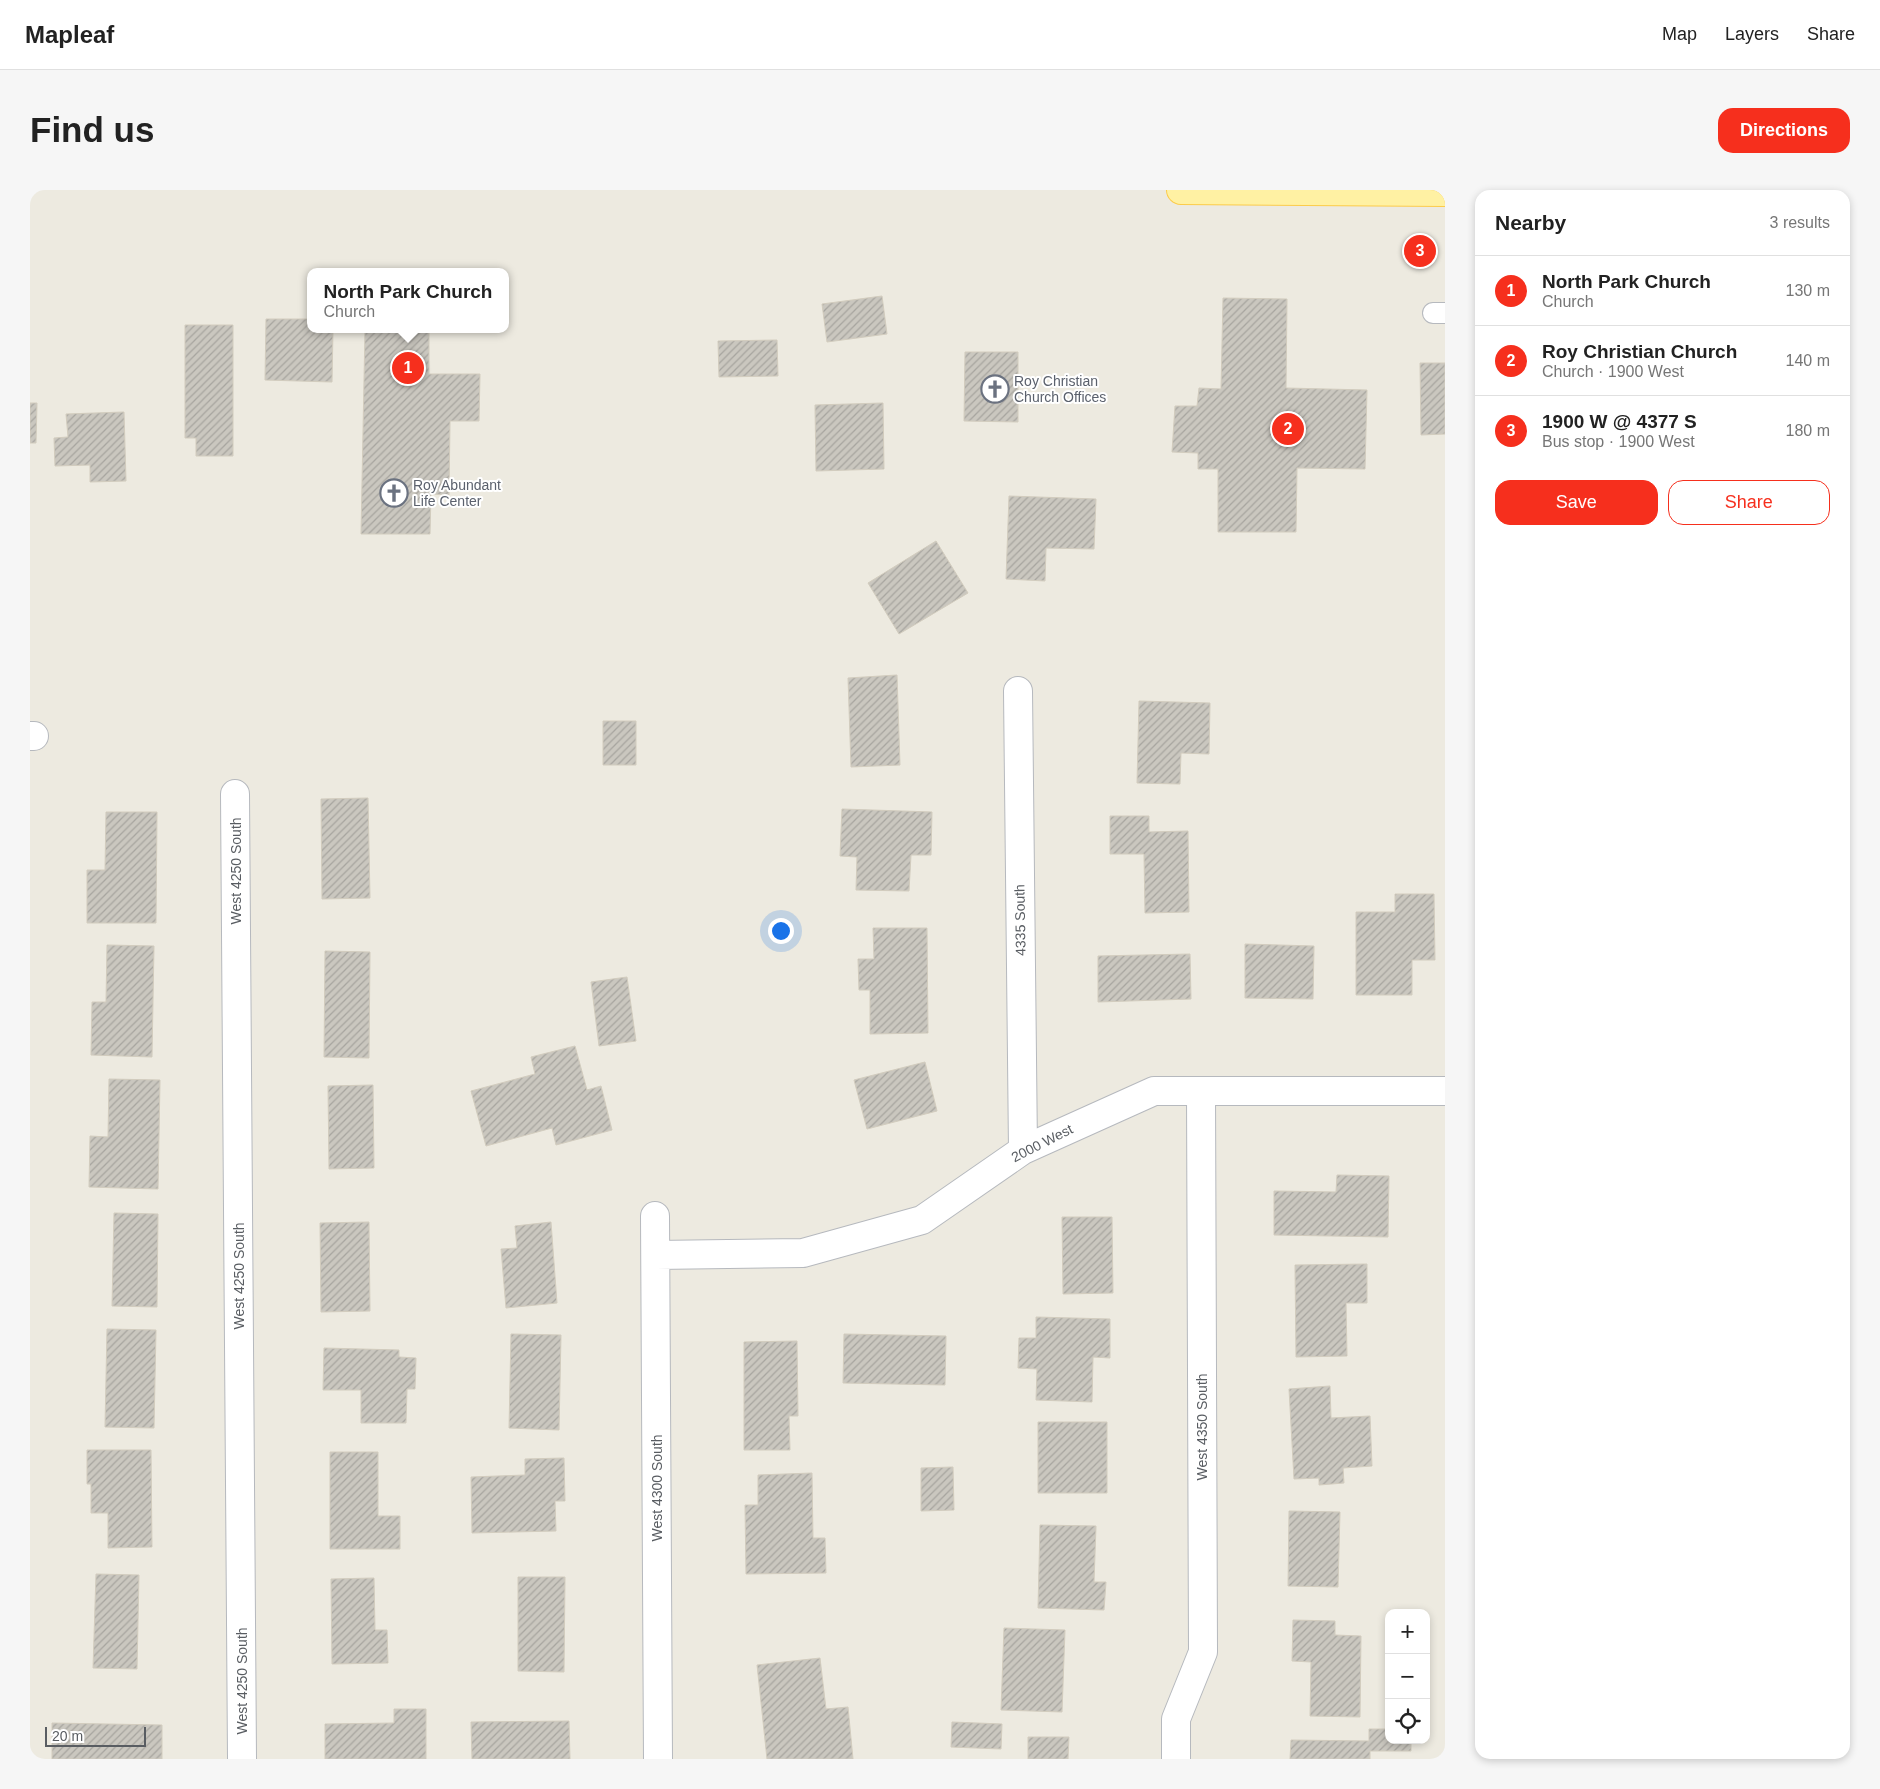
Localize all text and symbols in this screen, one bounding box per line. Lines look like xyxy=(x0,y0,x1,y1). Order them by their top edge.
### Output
text: Mapleaf xyxy=(25,21,114,48)
text: Map xyxy=(1662,24,1697,44)
text: Layers xyxy=(1725,24,1779,44)
text: Share xyxy=(1807,24,1855,44)
button: Directions xyxy=(1718,108,1850,153)
text: Find us xyxy=(30,110,154,149)
text: Nearby xyxy=(1495,211,1566,234)
text: 3 results xyxy=(1770,214,1830,231)
pin: 3 xyxy=(1404,232,1436,270)
popup xyxy=(307,268,509,333)
text: North Park Church xyxy=(1542,271,1711,292)
text: North Park Church xyxy=(324,281,492,302)
text: 1 xyxy=(1507,282,1515,299)
text: 130 m xyxy=(1786,282,1830,299)
text: Church xyxy=(1542,293,1594,310)
text: Church xyxy=(324,303,375,320)
text: Roy Christian Church xyxy=(1542,341,1737,362)
pin: 1 xyxy=(392,349,424,387)
text: 2 xyxy=(1507,352,1515,369)
text: 140 m xyxy=(1786,352,1830,369)
text: Church · 1900 West xyxy=(1542,363,1684,380)
place label: Roy Christian Church Offices xyxy=(1014,373,1106,405)
church icon: Roy Christian Church Offices xyxy=(980,374,1010,404)
pin: 2 xyxy=(1272,410,1304,448)
text: 1900 W @ 4377 S xyxy=(1542,411,1697,432)
text: 3 xyxy=(1507,422,1515,439)
text: 180 m xyxy=(1786,422,1830,439)
text: Bus stop · 1900 West xyxy=(1542,433,1695,450)
place label: Roy Abundant Life Center xyxy=(413,477,501,509)
church icon: Roy Abundant Life Center xyxy=(379,478,409,508)
button: Save xyxy=(1495,480,1658,525)
button: Share xyxy=(1668,480,1830,525)
street label: West 4250 South xyxy=(228,817,244,925)
street label: 4335 South xyxy=(1011,884,1029,956)
your location xyxy=(768,918,794,944)
street label: 2000 West xyxy=(1009,1121,1075,1165)
street label: West 4250 South xyxy=(231,1222,247,1330)
street label: West 4350 South xyxy=(1194,1373,1210,1481)
street label: West 4300 South xyxy=(649,1434,665,1542)
map controls xyxy=(1385,1609,1430,1744)
button: + xyxy=(1385,1609,1430,1654)
street label: West 4250 South xyxy=(234,1627,250,1735)
button: − xyxy=(1385,1654,1430,1699)
button: locate xyxy=(1385,1699,1430,1744)
scale bar xyxy=(45,1724,146,1747)
text: 20 m xyxy=(52,1728,83,1744)

